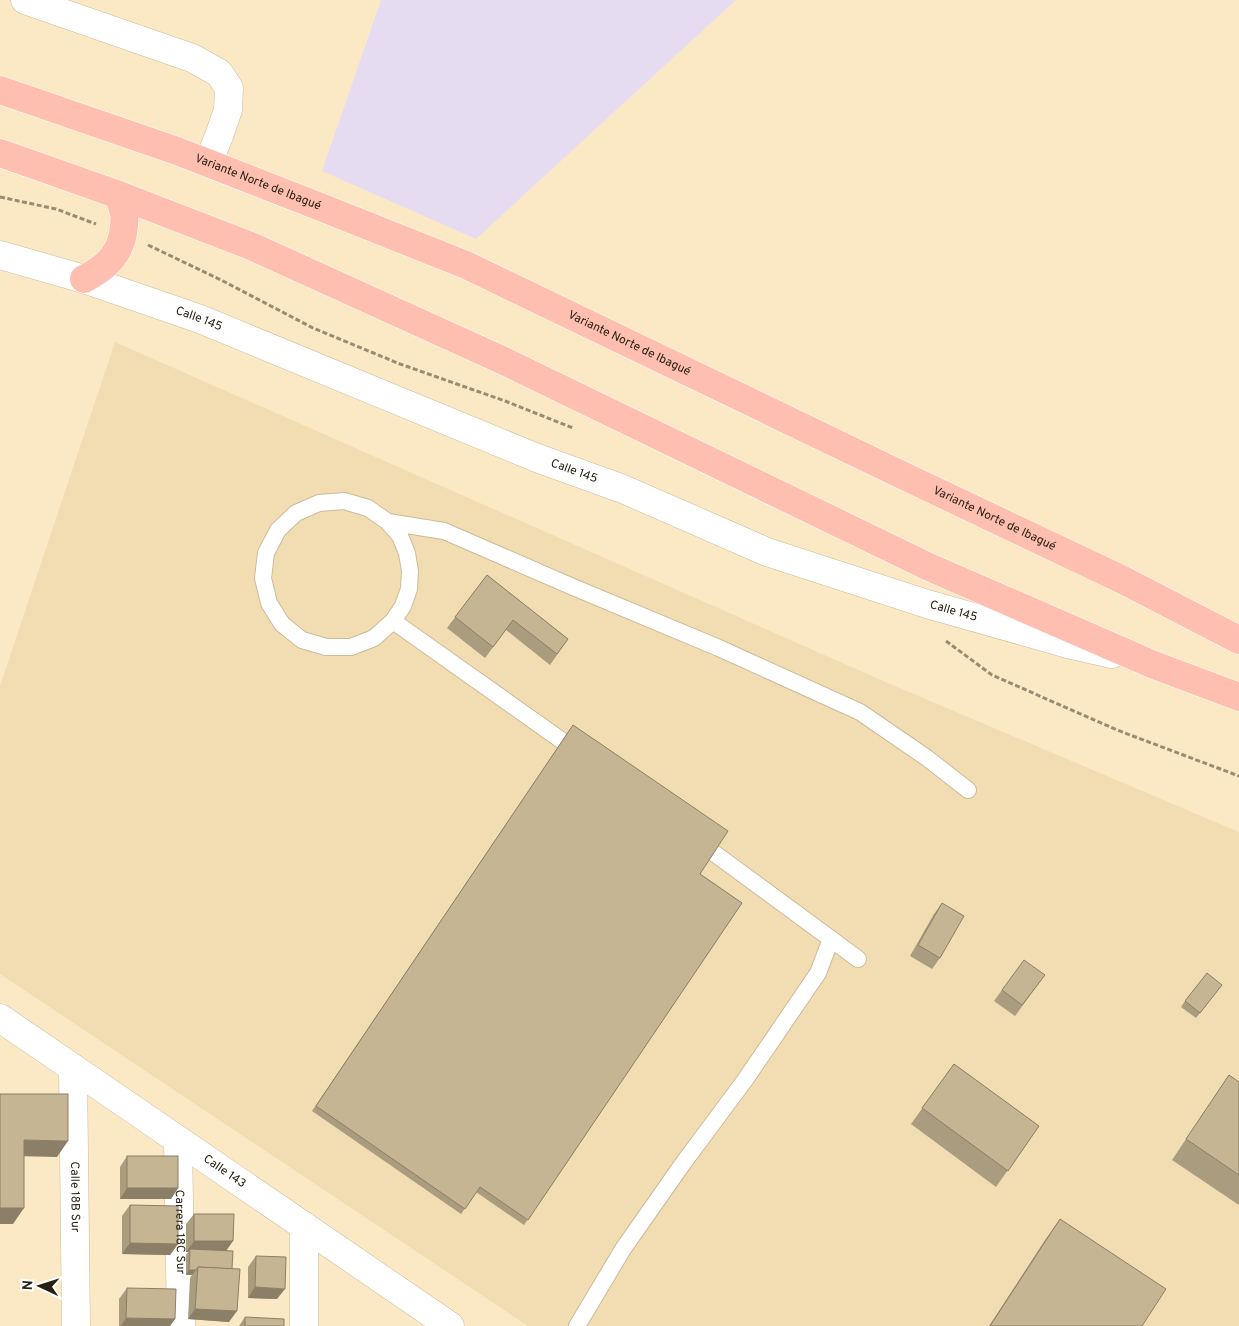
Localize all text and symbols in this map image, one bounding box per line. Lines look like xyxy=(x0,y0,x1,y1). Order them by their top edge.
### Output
street label: Variante Norte de Ibagué xyxy=(192,151,323,214)
street label: Calle 145 xyxy=(173,303,225,335)
street label: Variante Norte de Ibagué xyxy=(565,307,693,380)
street label: Calle 145 xyxy=(548,456,600,487)
street label: Variante Norte de Ibagué xyxy=(930,483,1058,555)
street label: Calle 145 xyxy=(928,597,979,626)
street label: Calle 143 xyxy=(200,1151,249,1192)
street label: Calle 18B Sur xyxy=(66,1161,83,1233)
street label: Carrera 18C Sur xyxy=(171,1190,188,1275)
north arrow xyxy=(15,1261,65,1311)
text: N xyxy=(20,1280,37,1291)

